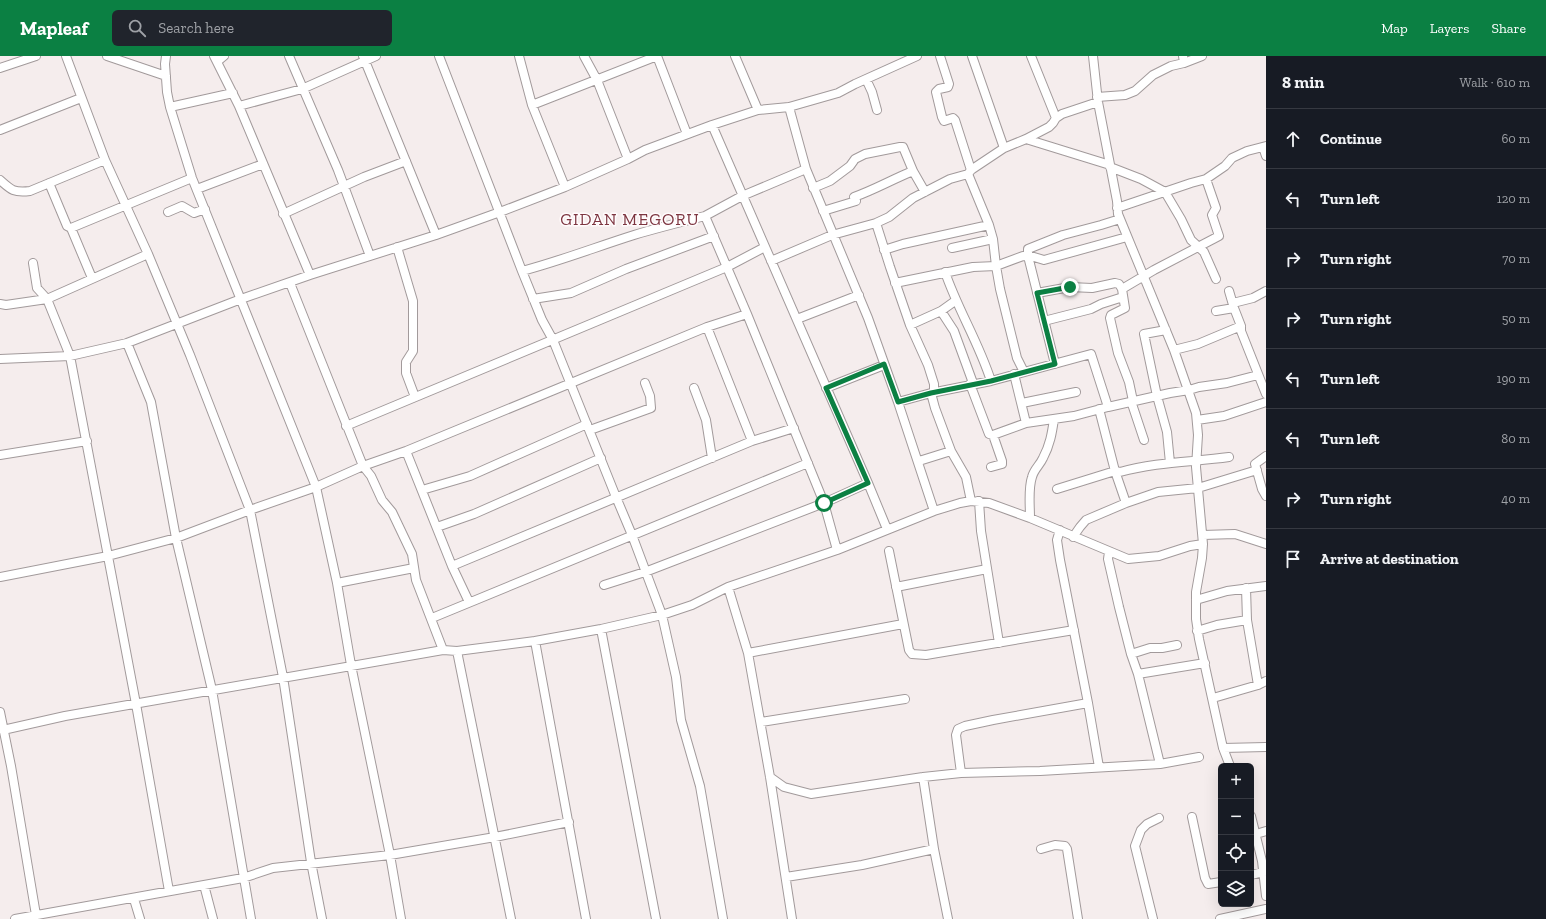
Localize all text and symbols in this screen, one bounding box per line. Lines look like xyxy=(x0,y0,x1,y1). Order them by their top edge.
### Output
search box xyxy=(112,10,392,46)
text: Mapleaf xyxy=(20,17,88,40)
icon: search xyxy=(126,17,148,39)
text: Search here xyxy=(158,19,234,37)
text: Map xyxy=(1381,20,1408,37)
text: Layers xyxy=(1430,20,1469,37)
text: Share xyxy=(1491,20,1526,37)
text: 8 min xyxy=(1282,72,1324,92)
text: Walk · 610 m xyxy=(1460,75,1530,90)
icon: ahead xyxy=(1282,128,1304,150)
text: Continue xyxy=(1320,130,1382,148)
text: 60 m xyxy=(1501,131,1530,146)
icon: left xyxy=(1282,188,1304,210)
text: Turn left xyxy=(1320,190,1380,208)
text: 120 m xyxy=(1497,191,1530,206)
district label: GIDAN MEGORU xyxy=(560,209,700,229)
icon: right xyxy=(1282,248,1304,270)
text: Turn right xyxy=(1320,250,1391,268)
text: 70 m xyxy=(1502,251,1530,266)
route end xyxy=(1061,278,1079,296)
icon: right xyxy=(1282,308,1304,330)
text: Turn right xyxy=(1320,310,1391,328)
text: 50 m xyxy=(1502,311,1530,326)
icon: left xyxy=(1282,368,1304,390)
text: Turn left xyxy=(1320,370,1380,388)
text: 190 m xyxy=(1496,371,1530,386)
icon: left xyxy=(1282,428,1304,450)
text: Turn left xyxy=(1320,430,1380,448)
text: 80 m xyxy=(1501,431,1530,446)
icon: right xyxy=(1282,488,1304,510)
text: Turn right xyxy=(1320,490,1391,508)
text: 40 m xyxy=(1501,491,1530,506)
route start xyxy=(815,494,833,512)
icon: arrive xyxy=(1282,548,1304,570)
text: Arrive at destination xyxy=(1320,550,1459,568)
map controls xyxy=(1218,763,1254,907)
button: + xyxy=(1218,763,1254,799)
button: − xyxy=(1218,799,1254,835)
button: locate xyxy=(1218,835,1254,871)
button: layers xyxy=(1218,871,1254,907)

